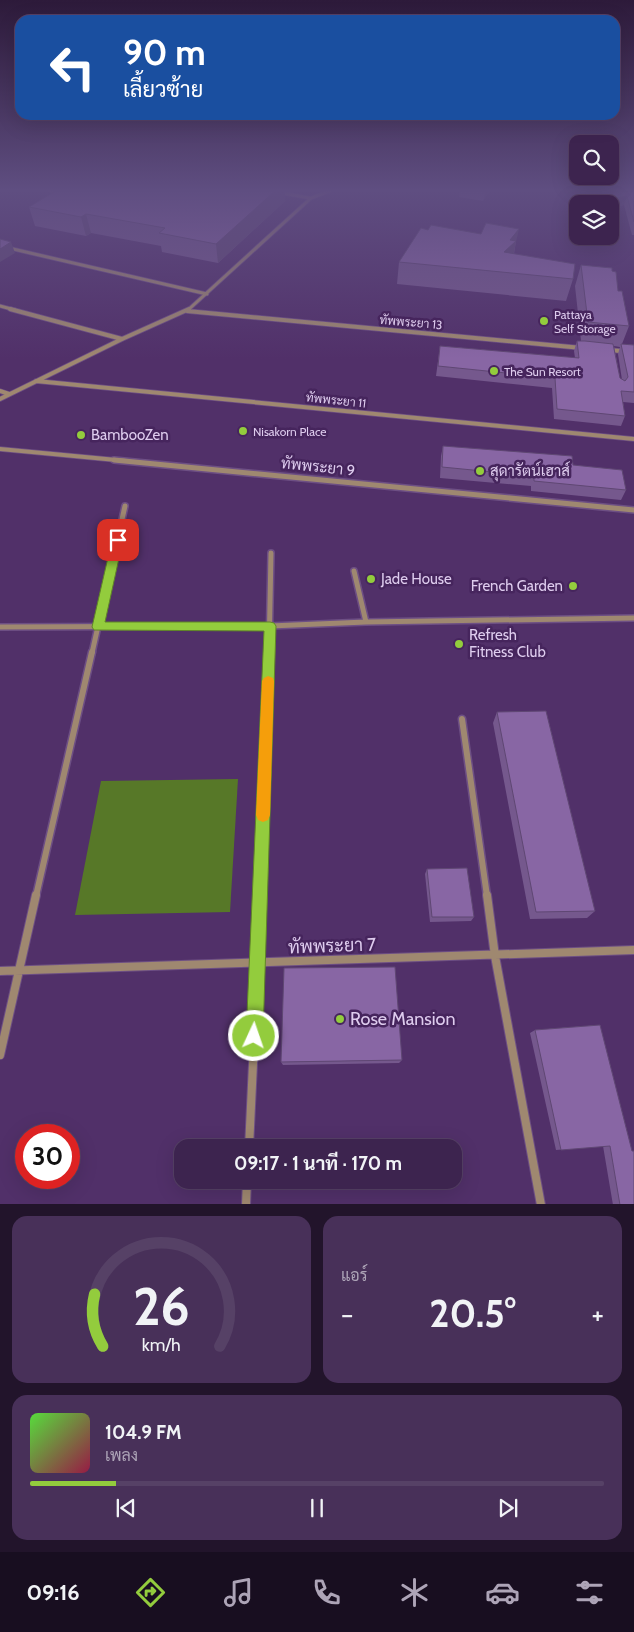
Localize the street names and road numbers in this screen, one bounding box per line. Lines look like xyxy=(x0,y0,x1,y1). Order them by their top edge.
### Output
street label: ทัพพระยา 13 xyxy=(379,312,443,332)
street label: ทัพพระยา 11 xyxy=(305,389,367,411)
street label: ทัพพระยา 9 xyxy=(280,454,356,480)
street label: ทัพพระยา 7 xyxy=(288,933,376,959)

